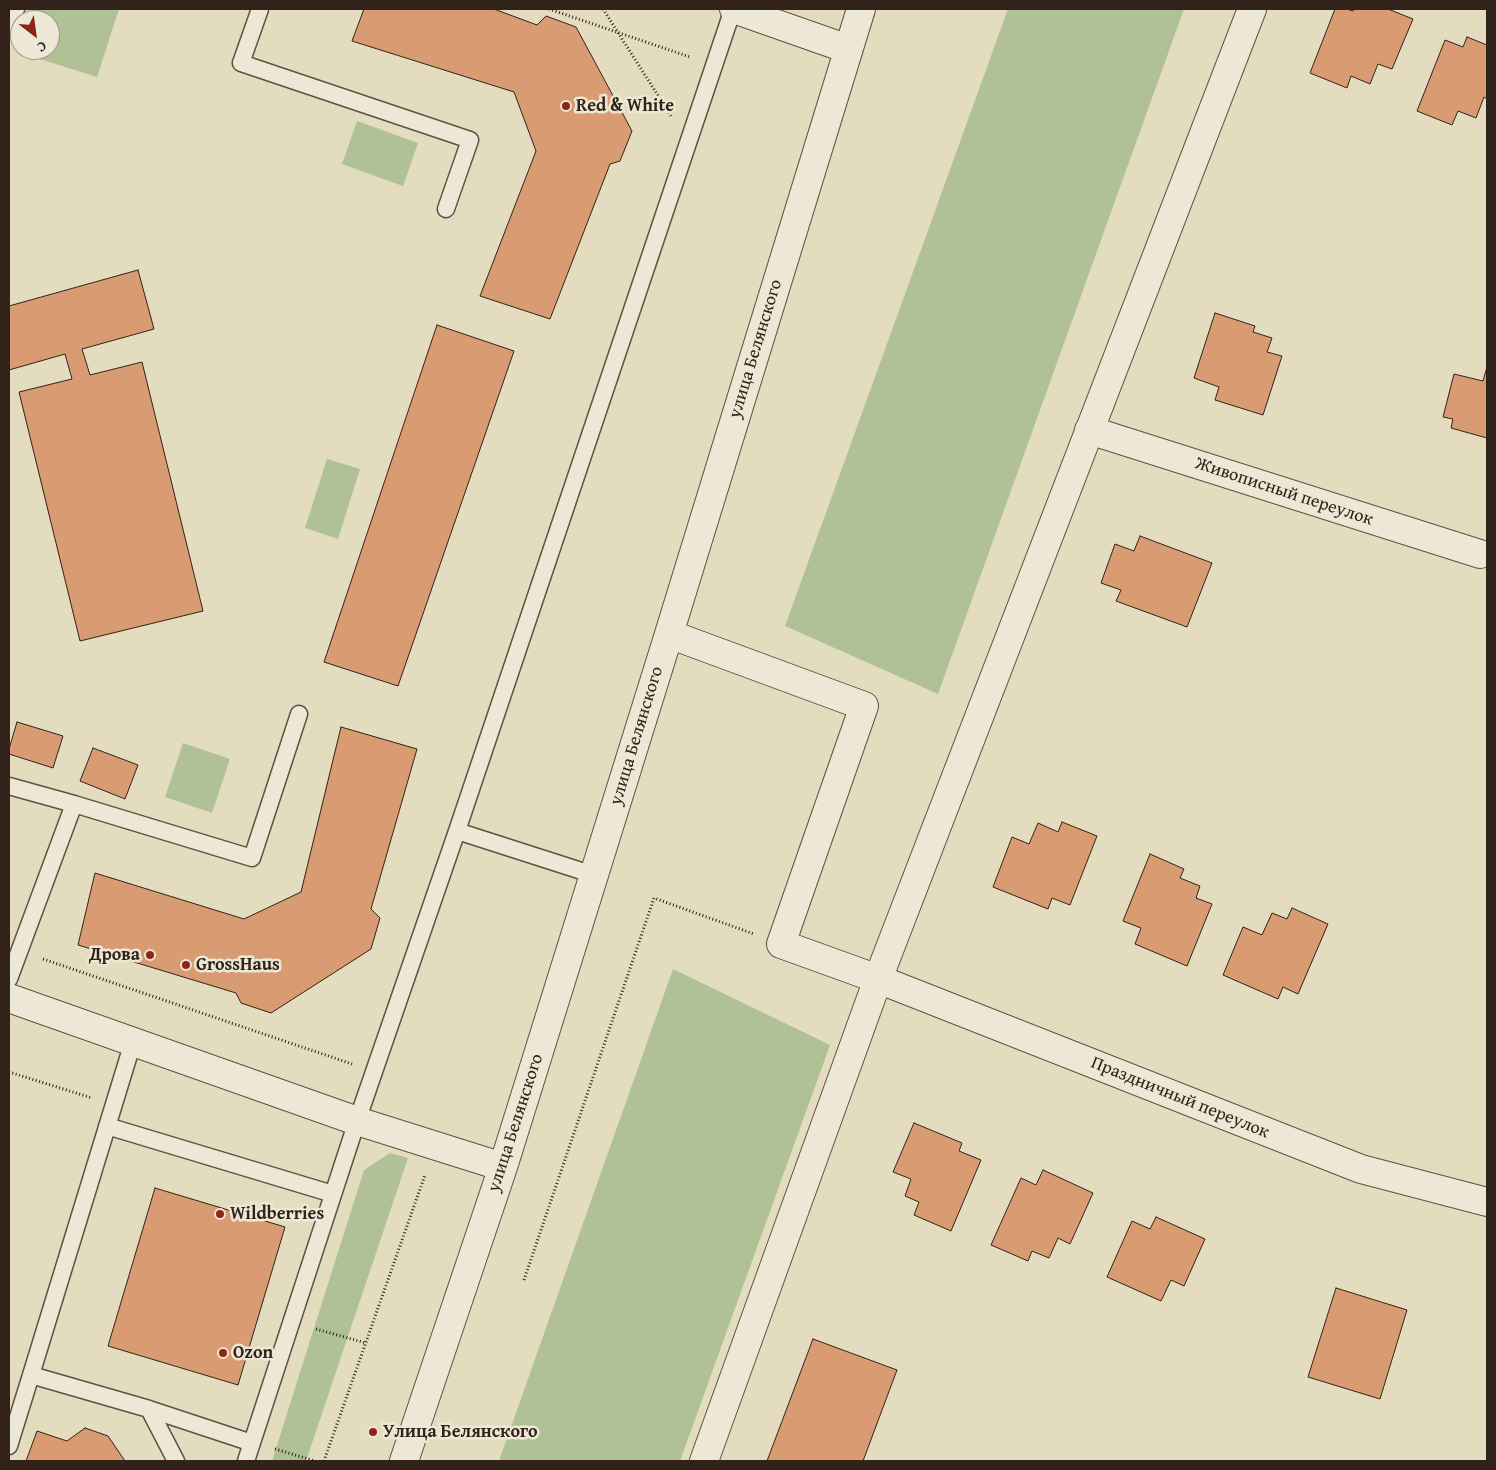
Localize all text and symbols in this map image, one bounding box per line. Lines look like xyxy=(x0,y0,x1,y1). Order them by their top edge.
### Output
north arrow xyxy=(10,10,60,60)
text: С xyxy=(34,36,50,58)
place label: Red & White xyxy=(576,95,674,117)
marker: Red & White xyxy=(560,100,572,112)
street label: улица Белянского xyxy=(725,277,787,421)
street label: Живописный переулок xyxy=(1192,453,1376,531)
street label: улица Белянского xyxy=(606,664,668,808)
place label: Дрова xyxy=(89,944,140,966)
marker: Дрова xyxy=(144,949,156,961)
place label: GrossHaus xyxy=(196,954,280,976)
marker: GrossHaus xyxy=(180,959,192,971)
street label: улица Белянского xyxy=(483,1051,549,1195)
street label: Праздничный переулок xyxy=(1088,1052,1272,1144)
place label: Wildberries xyxy=(230,1203,324,1225)
marker: Wildberries xyxy=(214,1208,226,1220)
place label: Ozon xyxy=(233,1342,273,1364)
marker: Ozon xyxy=(217,1347,229,1359)
place label: Улица Белянского xyxy=(383,1421,538,1443)
marker: Улица Белянского xyxy=(367,1426,379,1438)

